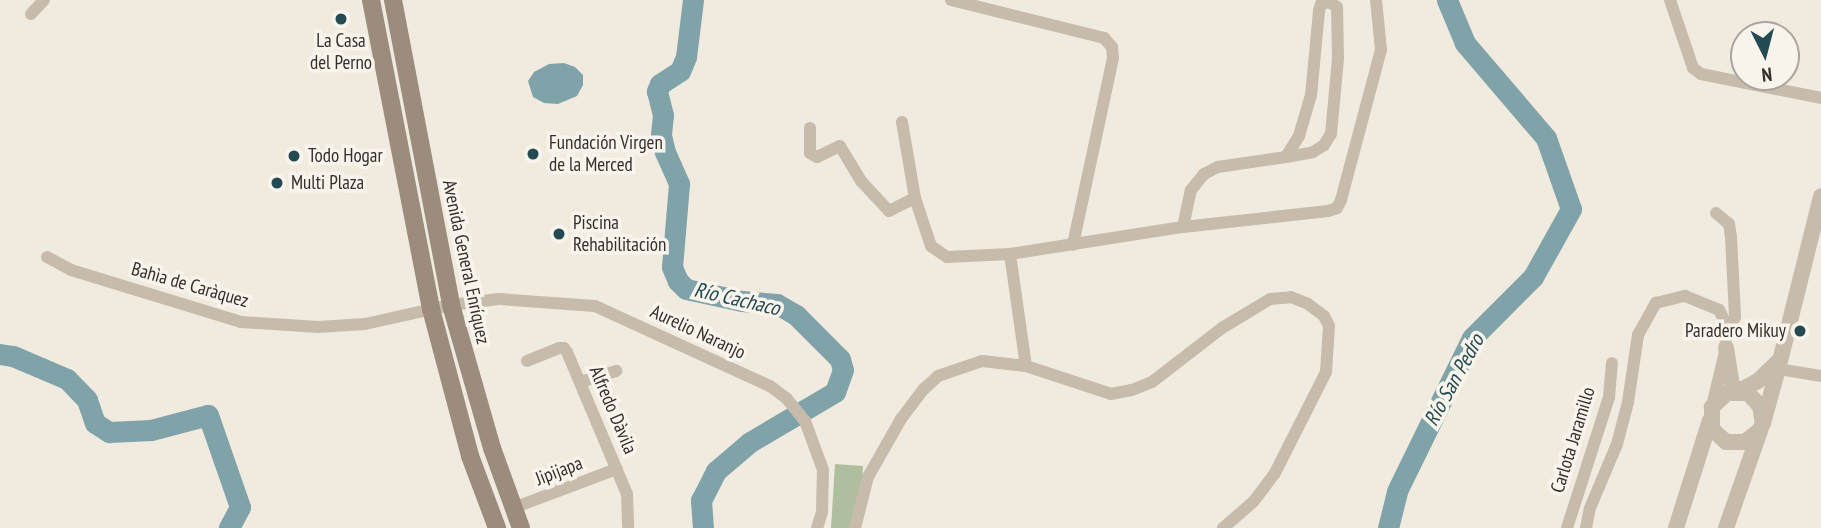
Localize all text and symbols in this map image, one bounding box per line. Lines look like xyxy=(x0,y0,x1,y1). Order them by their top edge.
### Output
marker: La Casa del Perno xyxy=(333,11,349,27)
north arrow xyxy=(1730,21,1800,91)
place label: La Casa del Perno xyxy=(310,30,372,74)
text: N xyxy=(1761,62,1773,87)
place label: Fundación Virgen de la Merced xyxy=(549,132,663,176)
marker: Fundación Virgen de la Merced xyxy=(523,144,543,164)
place label: Todo Hogar xyxy=(308,145,383,167)
marker: Todo Hogar xyxy=(286,148,302,164)
place label: Multi Plaza xyxy=(291,172,364,194)
marker: Multi Plaza xyxy=(269,175,285,191)
street label: Avenida General Enríquez xyxy=(437,178,495,346)
place label: Piscina Rehabilitación xyxy=(573,212,666,256)
marker: Piscina Rehabilitación xyxy=(551,226,567,242)
street label: Bahìa de Caràquez xyxy=(129,257,251,313)
water label: Río Cachaco xyxy=(692,277,782,321)
street label: Aurelio Naranjo xyxy=(647,300,749,364)
place label: Paradero Mikuy xyxy=(1685,320,1786,342)
marker: Paradero Mikuy xyxy=(1792,323,1808,339)
water label: Río San Pedro xyxy=(1419,330,1489,430)
street label: Alfredo Dàvila xyxy=(584,363,642,457)
street label: Carlota Jaramillo xyxy=(1546,384,1600,496)
street label: Jipijapa xyxy=(532,452,586,490)

